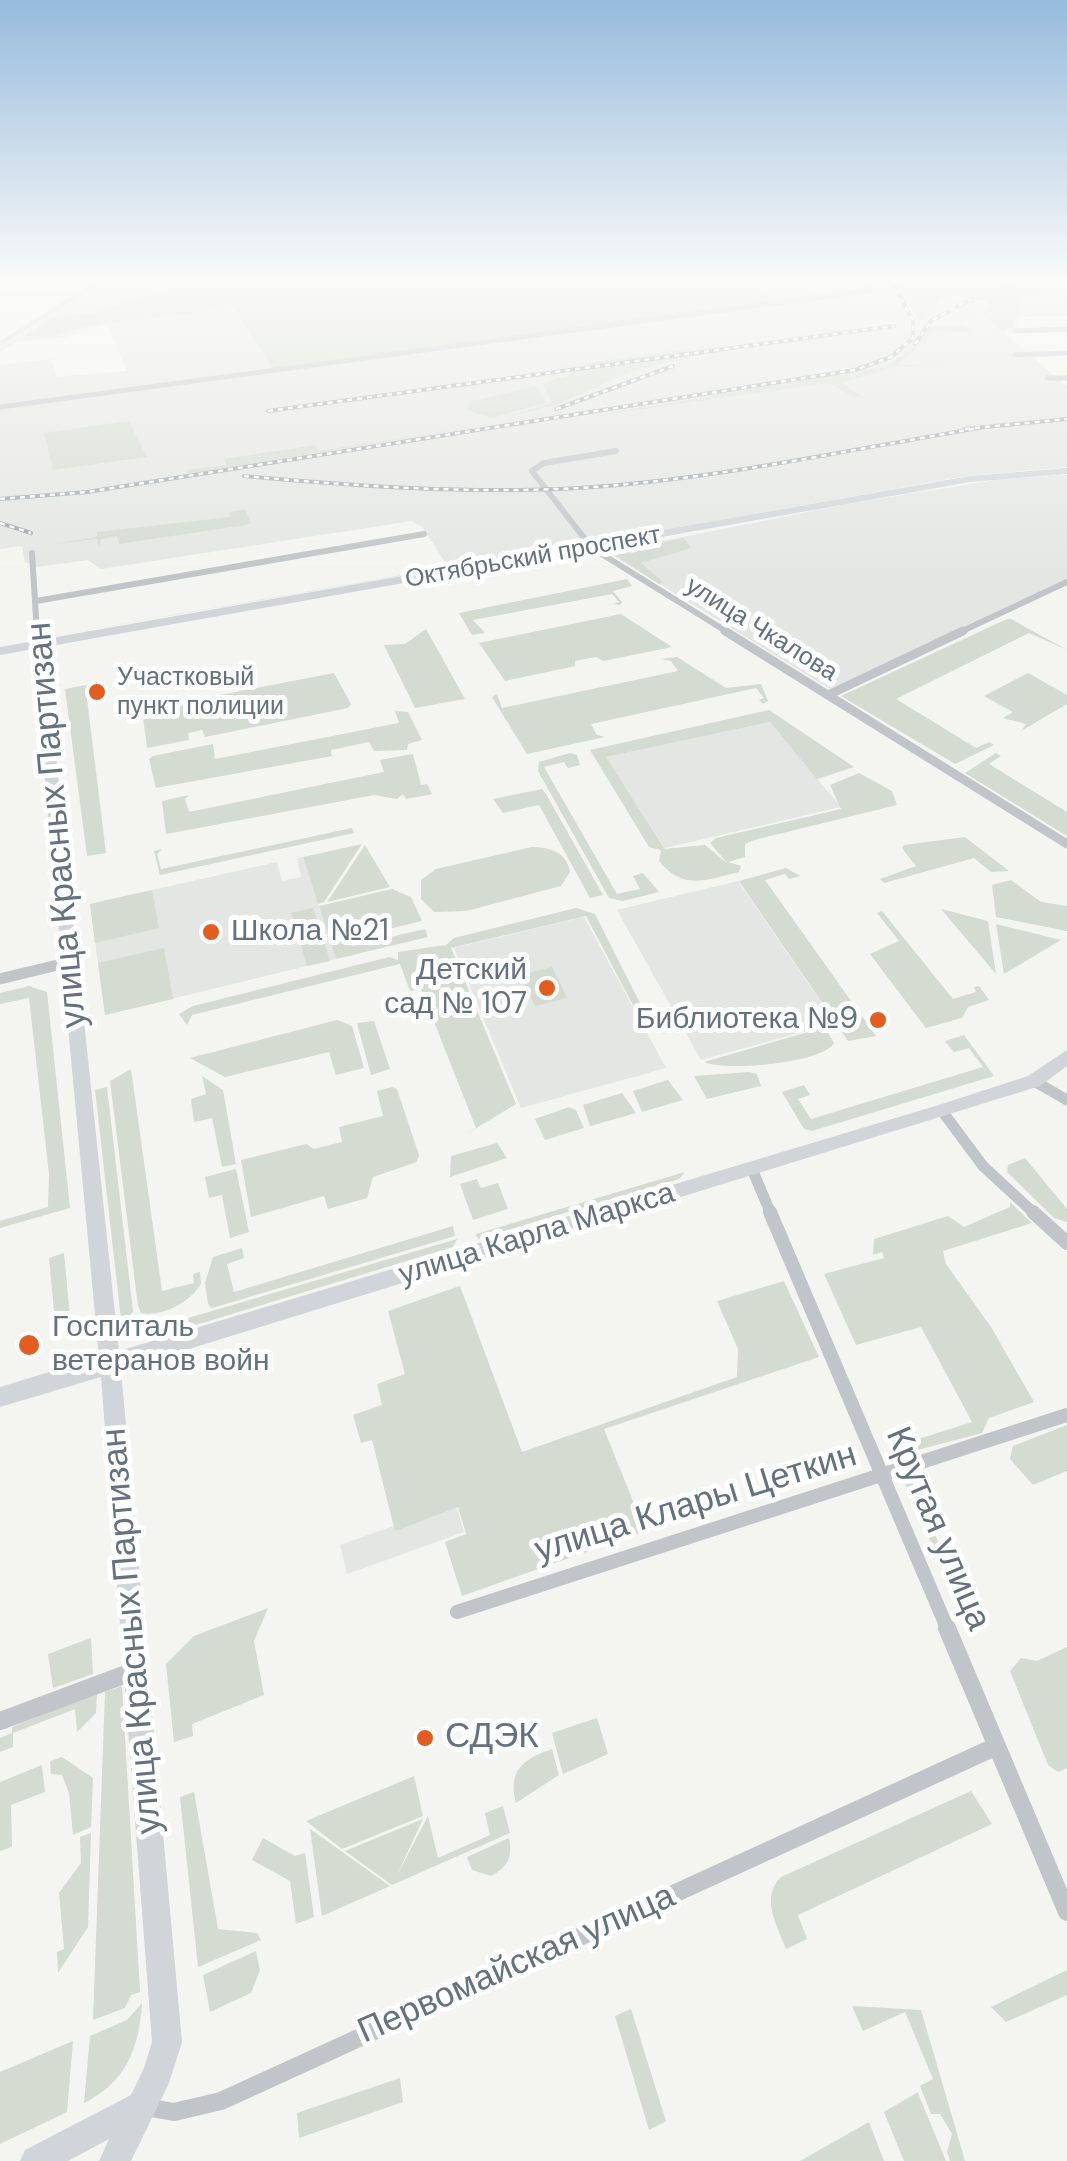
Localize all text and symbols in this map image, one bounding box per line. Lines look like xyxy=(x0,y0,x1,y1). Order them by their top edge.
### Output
street label: Октябрьский проспект xyxy=(403,521,663,595)
street label: улица Чкалова xyxy=(680,571,842,689)
street label: улица Красных Партизан xyxy=(19,620,97,1030)
place label: Участковый пункт полиции xyxy=(117,663,284,722)
marker: Участковый пункт полиции xyxy=(86,681,108,703)
place label: Школа №21 xyxy=(231,914,389,950)
marker: Школа №21 xyxy=(200,921,222,943)
place label: Детский сад № 107 xyxy=(384,953,527,1024)
marker: Детский сад № 107 xyxy=(536,977,558,999)
place label: Библиотека №9 xyxy=(636,1002,858,1038)
marker: Библиотека №9 xyxy=(867,1009,889,1031)
street label: улица Карла Маркса xyxy=(395,1176,679,1294)
place label: Госпиталь ветеранов войн xyxy=(52,1310,270,1380)
marker: Госпиталь ветеранов войн xyxy=(16,1332,42,1358)
street label: Крутая улица xyxy=(875,1421,999,1637)
street label: улица Красных Партизан xyxy=(94,1426,172,1836)
street label: улица Клары Цеткин xyxy=(530,1435,862,1573)
place label: СДЭК xyxy=(445,1717,539,1759)
marker: СДЭК xyxy=(414,1727,436,1749)
street label: Первомайская улица xyxy=(352,1876,682,2054)

